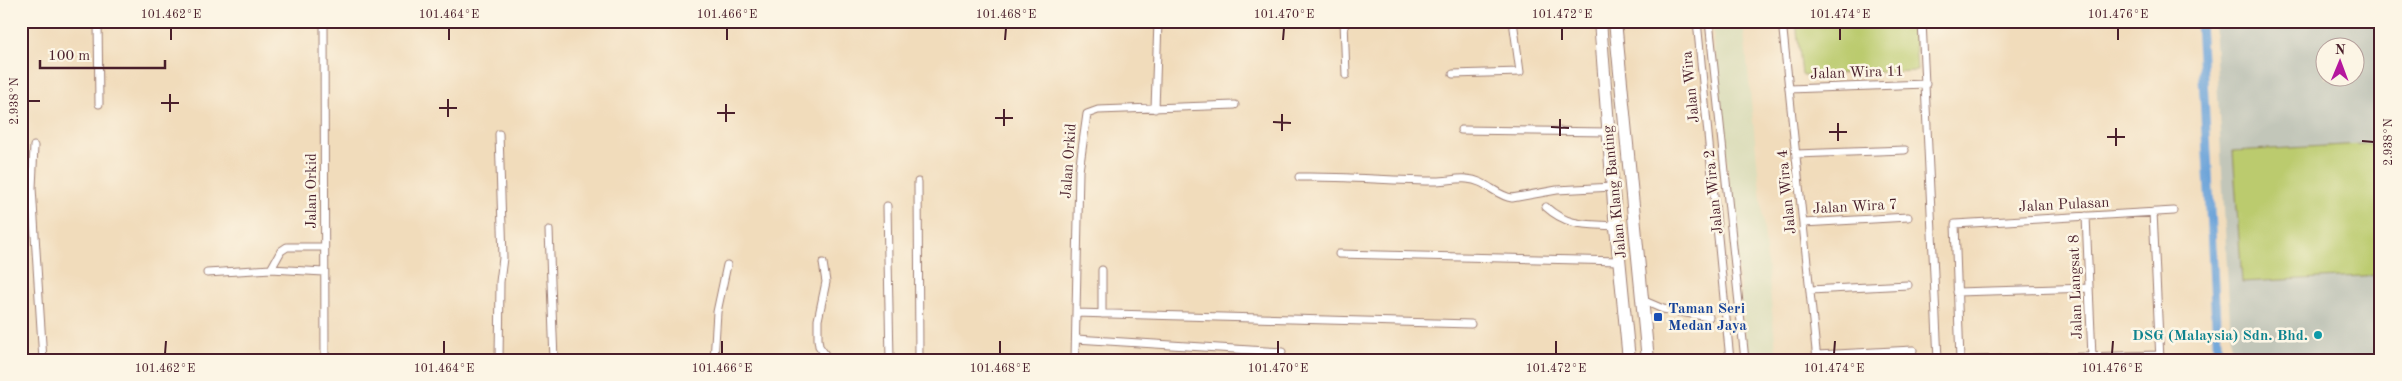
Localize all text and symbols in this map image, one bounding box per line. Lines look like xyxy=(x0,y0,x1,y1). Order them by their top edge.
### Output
text: 101.462°E xyxy=(141,9,201,21)
text: 101.464°E xyxy=(419,9,479,21)
text: 101.466°E xyxy=(697,9,757,21)
text: 101.468°E xyxy=(976,9,1036,21)
text: 101.470°E xyxy=(1254,9,1314,21)
text: 101.472°E xyxy=(1532,9,1592,21)
text: 101.474°E xyxy=(1810,9,1870,21)
text: 101.476°E xyxy=(2088,9,2148,21)
scale bar xyxy=(40,38,165,70)
north arrow xyxy=(2314,38,2364,88)
text: N xyxy=(2335,43,2346,57)
text: 100 m xyxy=(48,49,90,64)
street label: Jalan Wira xyxy=(1680,50,1703,124)
street label: Jalan Wira 11 xyxy=(1810,64,1904,83)
text: 2.938°N xyxy=(9,77,21,125)
text: 2.938°N xyxy=(2383,118,2395,166)
street label: Jalan Orkid xyxy=(1059,123,1080,199)
street label: Jalan Klang Banting xyxy=(1601,125,1630,259)
street label: Jalan Wira 2 xyxy=(1703,149,1726,235)
street label: Jalan Wira 4 xyxy=(1776,149,1799,235)
street label: Jalan Orkid xyxy=(305,153,320,229)
street label: Jalan Pulasan xyxy=(2018,196,2110,215)
street label: Jalan Wira 7 xyxy=(1812,198,1898,217)
street label: Jalan Langsat 8 xyxy=(2067,234,2086,340)
place label: Taman Seri Medan Jaya xyxy=(1668,302,1747,334)
marker: Taman Seri Medan Jaya xyxy=(1652,311,1664,323)
place label: DSG (Malaysia) Sdn. Bhd. xyxy=(2132,329,2308,344)
marker: DSG (Malaysia) Sdn. Bhd. xyxy=(2312,329,2324,341)
text: 101.462°E xyxy=(135,363,195,375)
text: 101.464°E xyxy=(414,363,474,375)
text: 101.466°E xyxy=(692,363,752,375)
text: 101.468°E xyxy=(970,363,1030,375)
text: 101.470°E xyxy=(1248,363,1308,375)
text: 101.472°E xyxy=(1526,363,1586,375)
text: 101.474°E xyxy=(1804,363,1864,375)
text: 101.476°E xyxy=(2082,363,2142,375)

